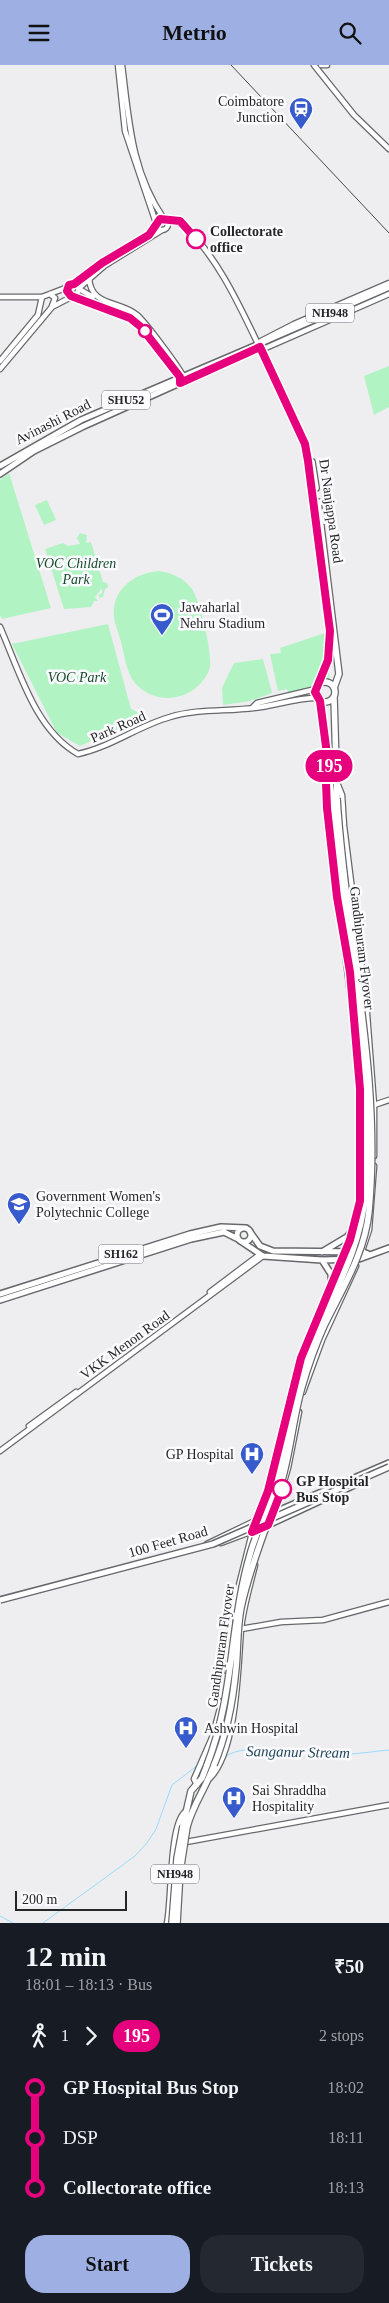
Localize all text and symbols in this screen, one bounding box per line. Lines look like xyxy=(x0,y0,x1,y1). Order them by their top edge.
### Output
icon: menu xyxy=(25,19,53,47)
icon: search xyxy=(336,19,364,47)
text: Metrio xyxy=(162,20,227,45)
place label: Coimbatore Junction xyxy=(218,94,284,125)
station icon: Coimbatore Junction xyxy=(288,96,314,130)
place label: Collectorate office xyxy=(210,224,283,255)
marker: Collectorate office xyxy=(186,229,206,249)
road number: NH948 xyxy=(306,303,354,323)
unlabelled marker xyxy=(138,324,152,338)
road number: SHU52 xyxy=(102,391,150,409)
street label: Avinashi Road xyxy=(13,397,93,447)
street label: Dr Nanjappa Road xyxy=(316,458,346,564)
park label: VOC Children Park xyxy=(36,556,116,587)
place label: Jawaharlal Nehru Stadium xyxy=(180,600,265,631)
sports icon: Jawaharlal Nehru Stadium xyxy=(149,602,175,636)
park label: VOC Park xyxy=(48,670,107,685)
street label: Park Road xyxy=(88,708,148,746)
line badge: 195 xyxy=(300,750,358,782)
text: 195 xyxy=(316,756,343,776)
street label: Gandhipuram Flyover xyxy=(347,886,377,1011)
place label: Government Women's Polytechnic College xyxy=(36,1189,160,1220)
school or university icon: Government Women's Polytechnic College xyxy=(6,1191,32,1225)
road number: SH162 xyxy=(98,1245,144,1263)
street label: VKK Menon Road xyxy=(77,1308,173,1382)
hospital icon: GP Hospital xyxy=(239,1441,265,1475)
place label: GP Hospital xyxy=(166,1447,234,1462)
place label: GP Hospital Bus Stop xyxy=(296,1474,369,1505)
marker: GP Hospital Bus Stop xyxy=(272,1479,292,1499)
street label: 100 Feet Road xyxy=(127,1524,209,1560)
street label: Gandhipuram Flyover xyxy=(205,1583,237,1708)
hospital icon: Ashwin Hospital xyxy=(173,1715,199,1749)
place label: Ashwin Hospital xyxy=(204,1721,299,1736)
water label: Sanganur Stream xyxy=(246,1743,350,1761)
place label: Sai Shraddha Hospitality xyxy=(252,1783,327,1814)
hospital icon: Sai Shraddha Hospitality xyxy=(221,1785,247,1819)
road number: NH948 xyxy=(151,1865,199,1883)
scale bar xyxy=(15,1888,128,1911)
text: 200 m xyxy=(22,1892,57,1907)
text: 12 min xyxy=(25,1941,107,1972)
text: ₹50 xyxy=(334,1956,364,1977)
text: 18:01 – 18:13 · Bus xyxy=(25,1976,152,1993)
icon: walk xyxy=(25,2022,53,2050)
icon: forward xyxy=(77,2022,105,2050)
text: 195 xyxy=(123,2026,150,2046)
text: 1 xyxy=(61,2027,69,2044)
text: 2 stops xyxy=(319,2027,364,2044)
text: GP Hospital Bus Stop xyxy=(63,2077,239,2098)
text: 18:02 xyxy=(328,2079,364,2096)
text: DSP xyxy=(63,2127,98,2148)
text: 18:11 xyxy=(328,2129,364,2146)
text: Collectorate office xyxy=(63,2177,211,2198)
text: 18:13 xyxy=(328,2179,364,2196)
button: Start xyxy=(25,2235,190,2293)
button: Tickets xyxy=(200,2235,364,2293)

